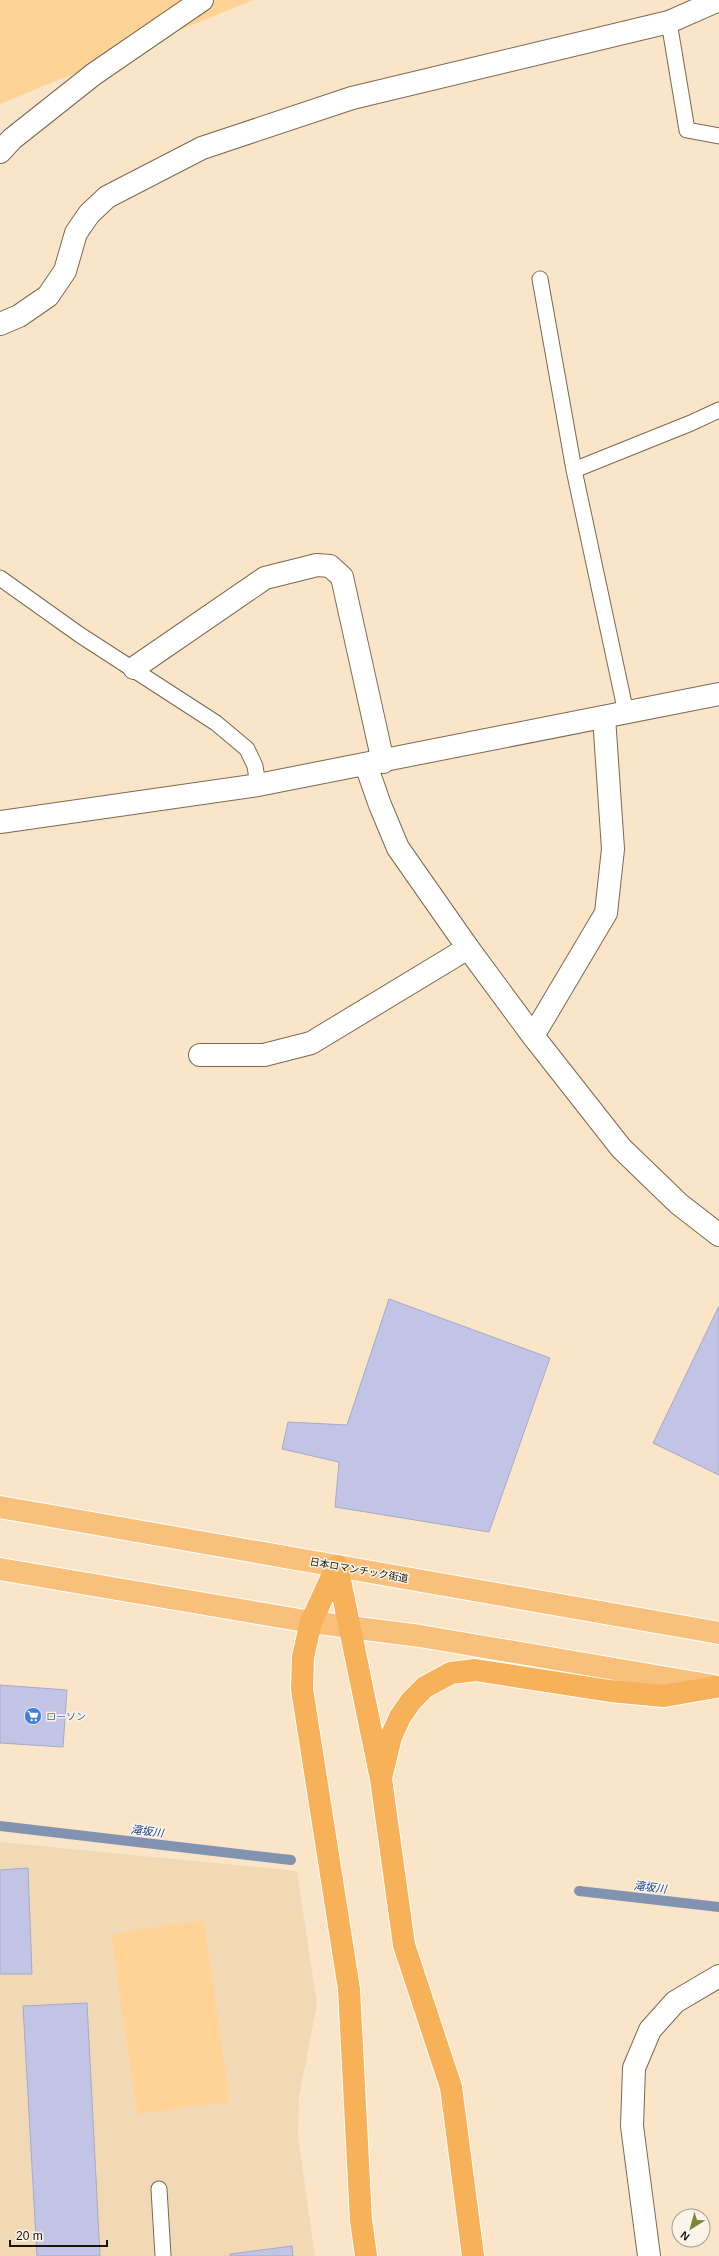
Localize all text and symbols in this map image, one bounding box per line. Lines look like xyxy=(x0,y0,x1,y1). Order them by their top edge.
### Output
street label: 日本ロマンチック街道 xyxy=(309,1556,409,1584)
supermarket icon: ローソン xyxy=(23,1706,43,1726)
place label: ローソン xyxy=(46,1711,86,1722)
water label: 滝坂川 xyxy=(130,1823,165,1839)
water label: 滝坂川 xyxy=(633,1879,668,1895)
north arrow xyxy=(671,2208,711,2248)
scale bar xyxy=(10,2222,107,2248)
text: 20 m xyxy=(16,2229,43,2243)
text: N xyxy=(678,2229,692,2243)

